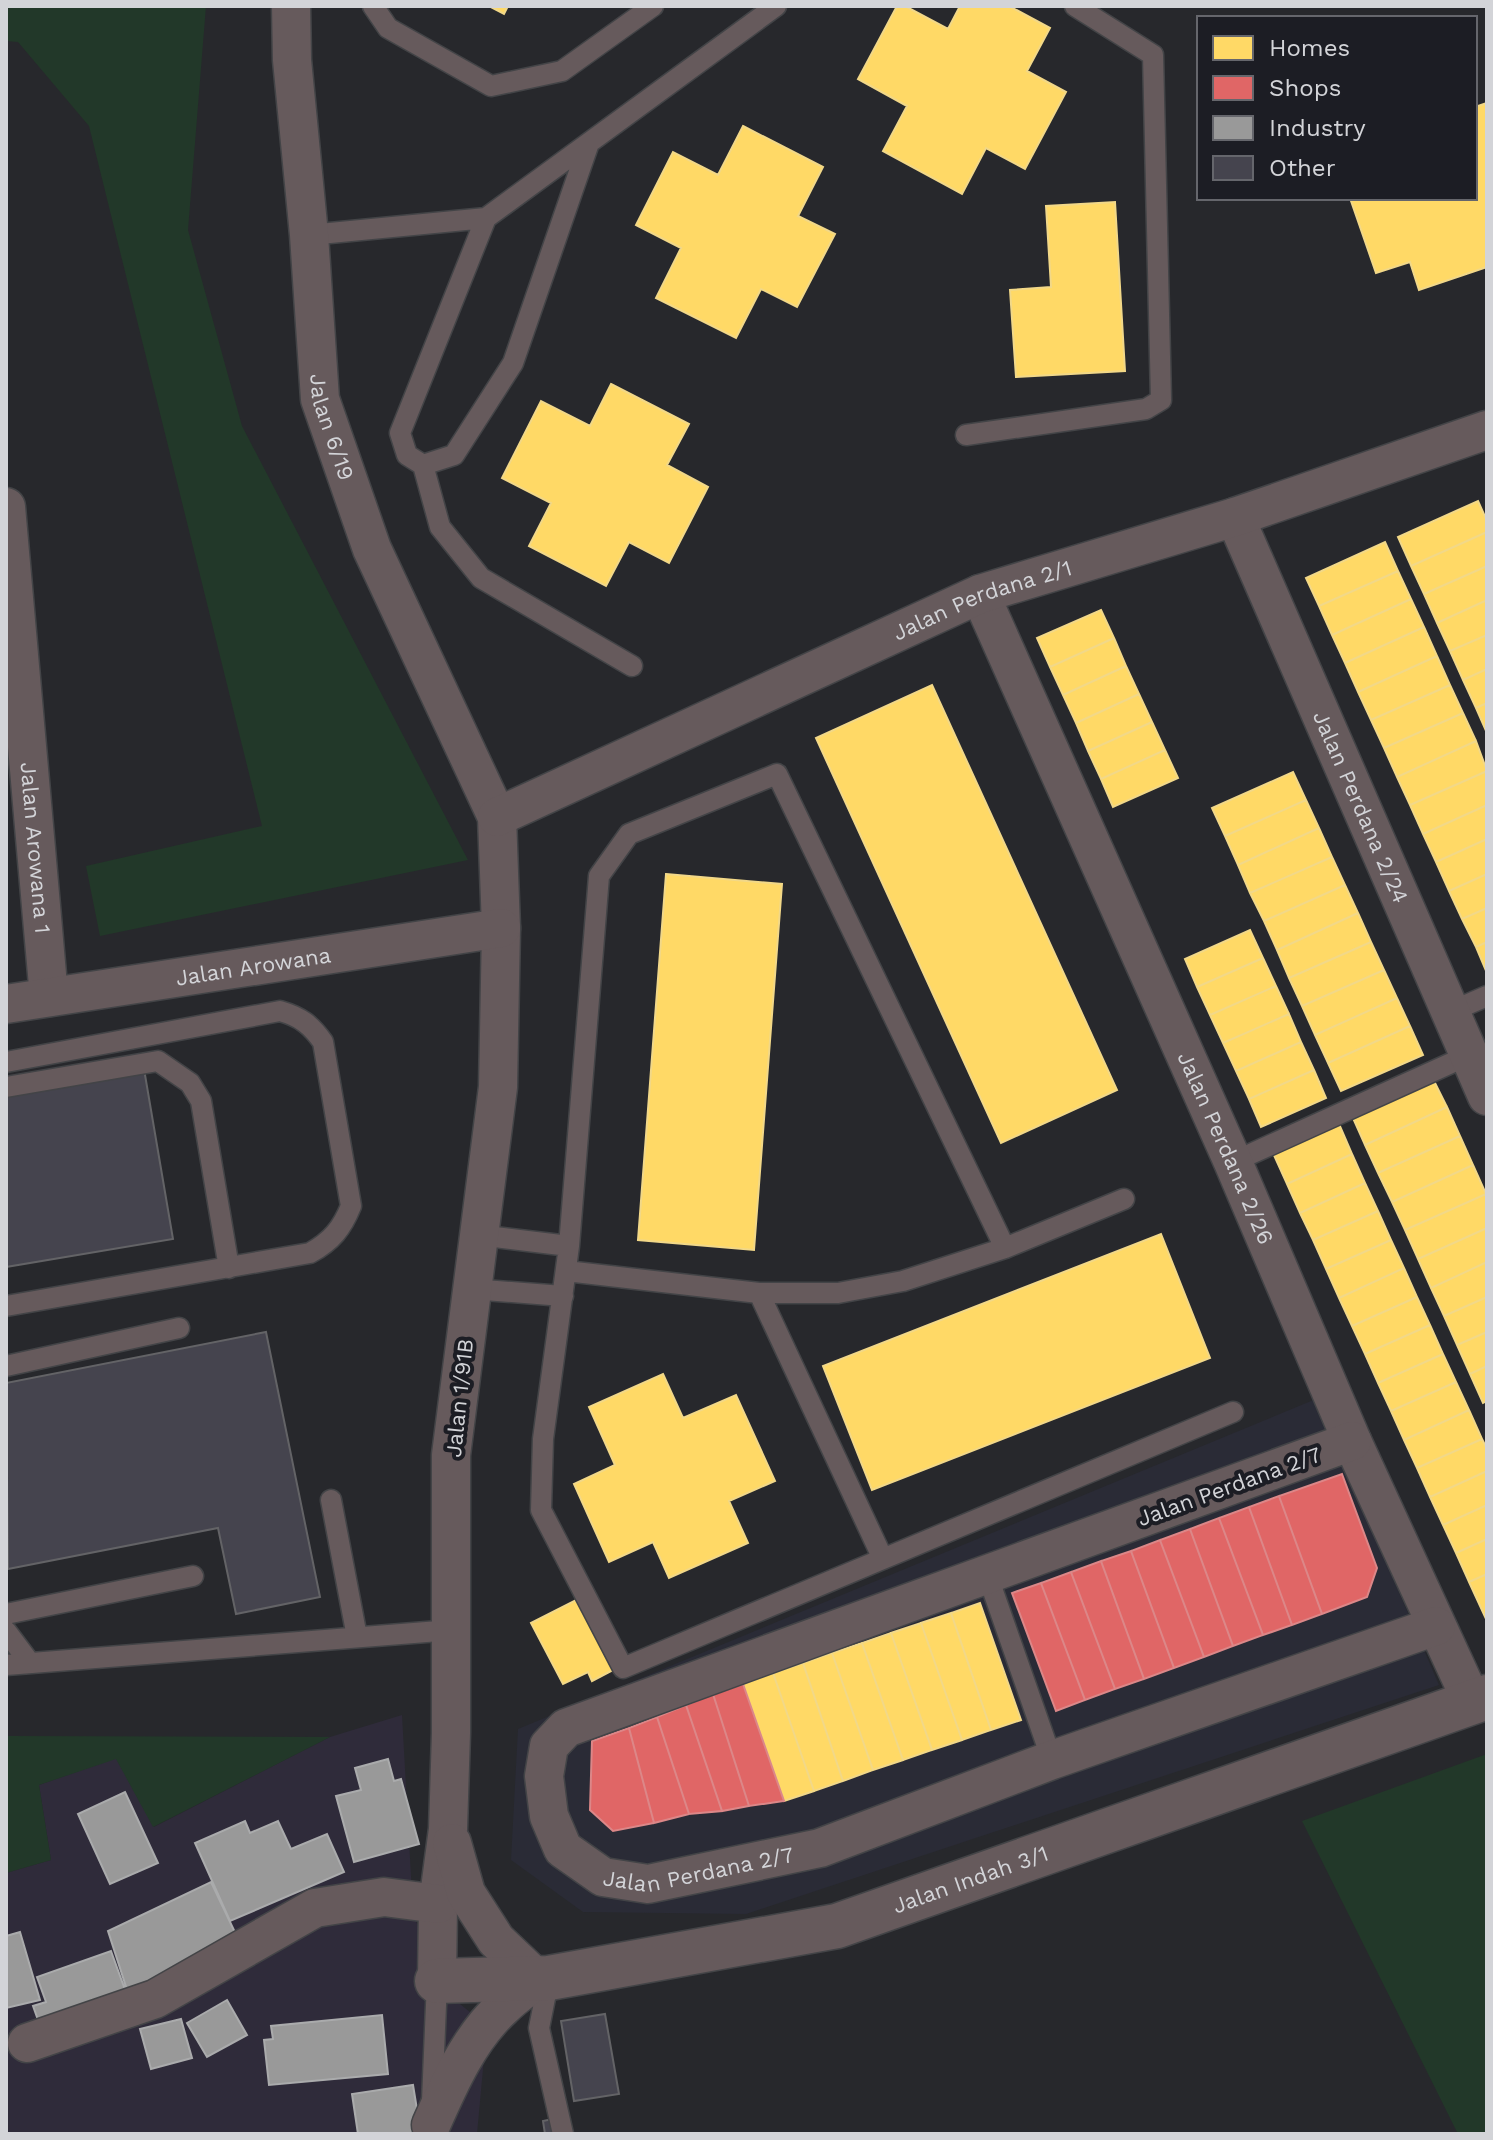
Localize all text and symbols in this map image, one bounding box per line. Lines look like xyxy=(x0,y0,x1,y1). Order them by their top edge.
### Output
legend xyxy=(1197,16,1477,200)
text: Homes xyxy=(1269,34,1350,62)
text: Shops xyxy=(1269,74,1341,102)
text: Industry xyxy=(1269,114,1366,142)
text: Other xyxy=(1269,154,1336,182)
street label: Jalan 6/19 xyxy=(305,373,359,483)
street label: Jalan Perdana 2/1 xyxy=(889,555,1075,646)
street label: Jalan Perdana 2/24 xyxy=(1308,707,1413,907)
street label: Jalan Arowana 1 xyxy=(15,761,55,934)
street label: Jalan Arowana xyxy=(174,942,332,991)
street label: Jalan Perdana 2/26 xyxy=(1172,1048,1279,1248)
street label: Jalan 1/91B xyxy=(441,1338,478,1459)
street label: Jalan Perdana 2/7 xyxy=(1134,1442,1324,1531)
street label: Jalan Indah 3/1 xyxy=(889,1841,1052,1918)
street label: Jalan Perdana 2/7 xyxy=(601,1842,796,1897)

